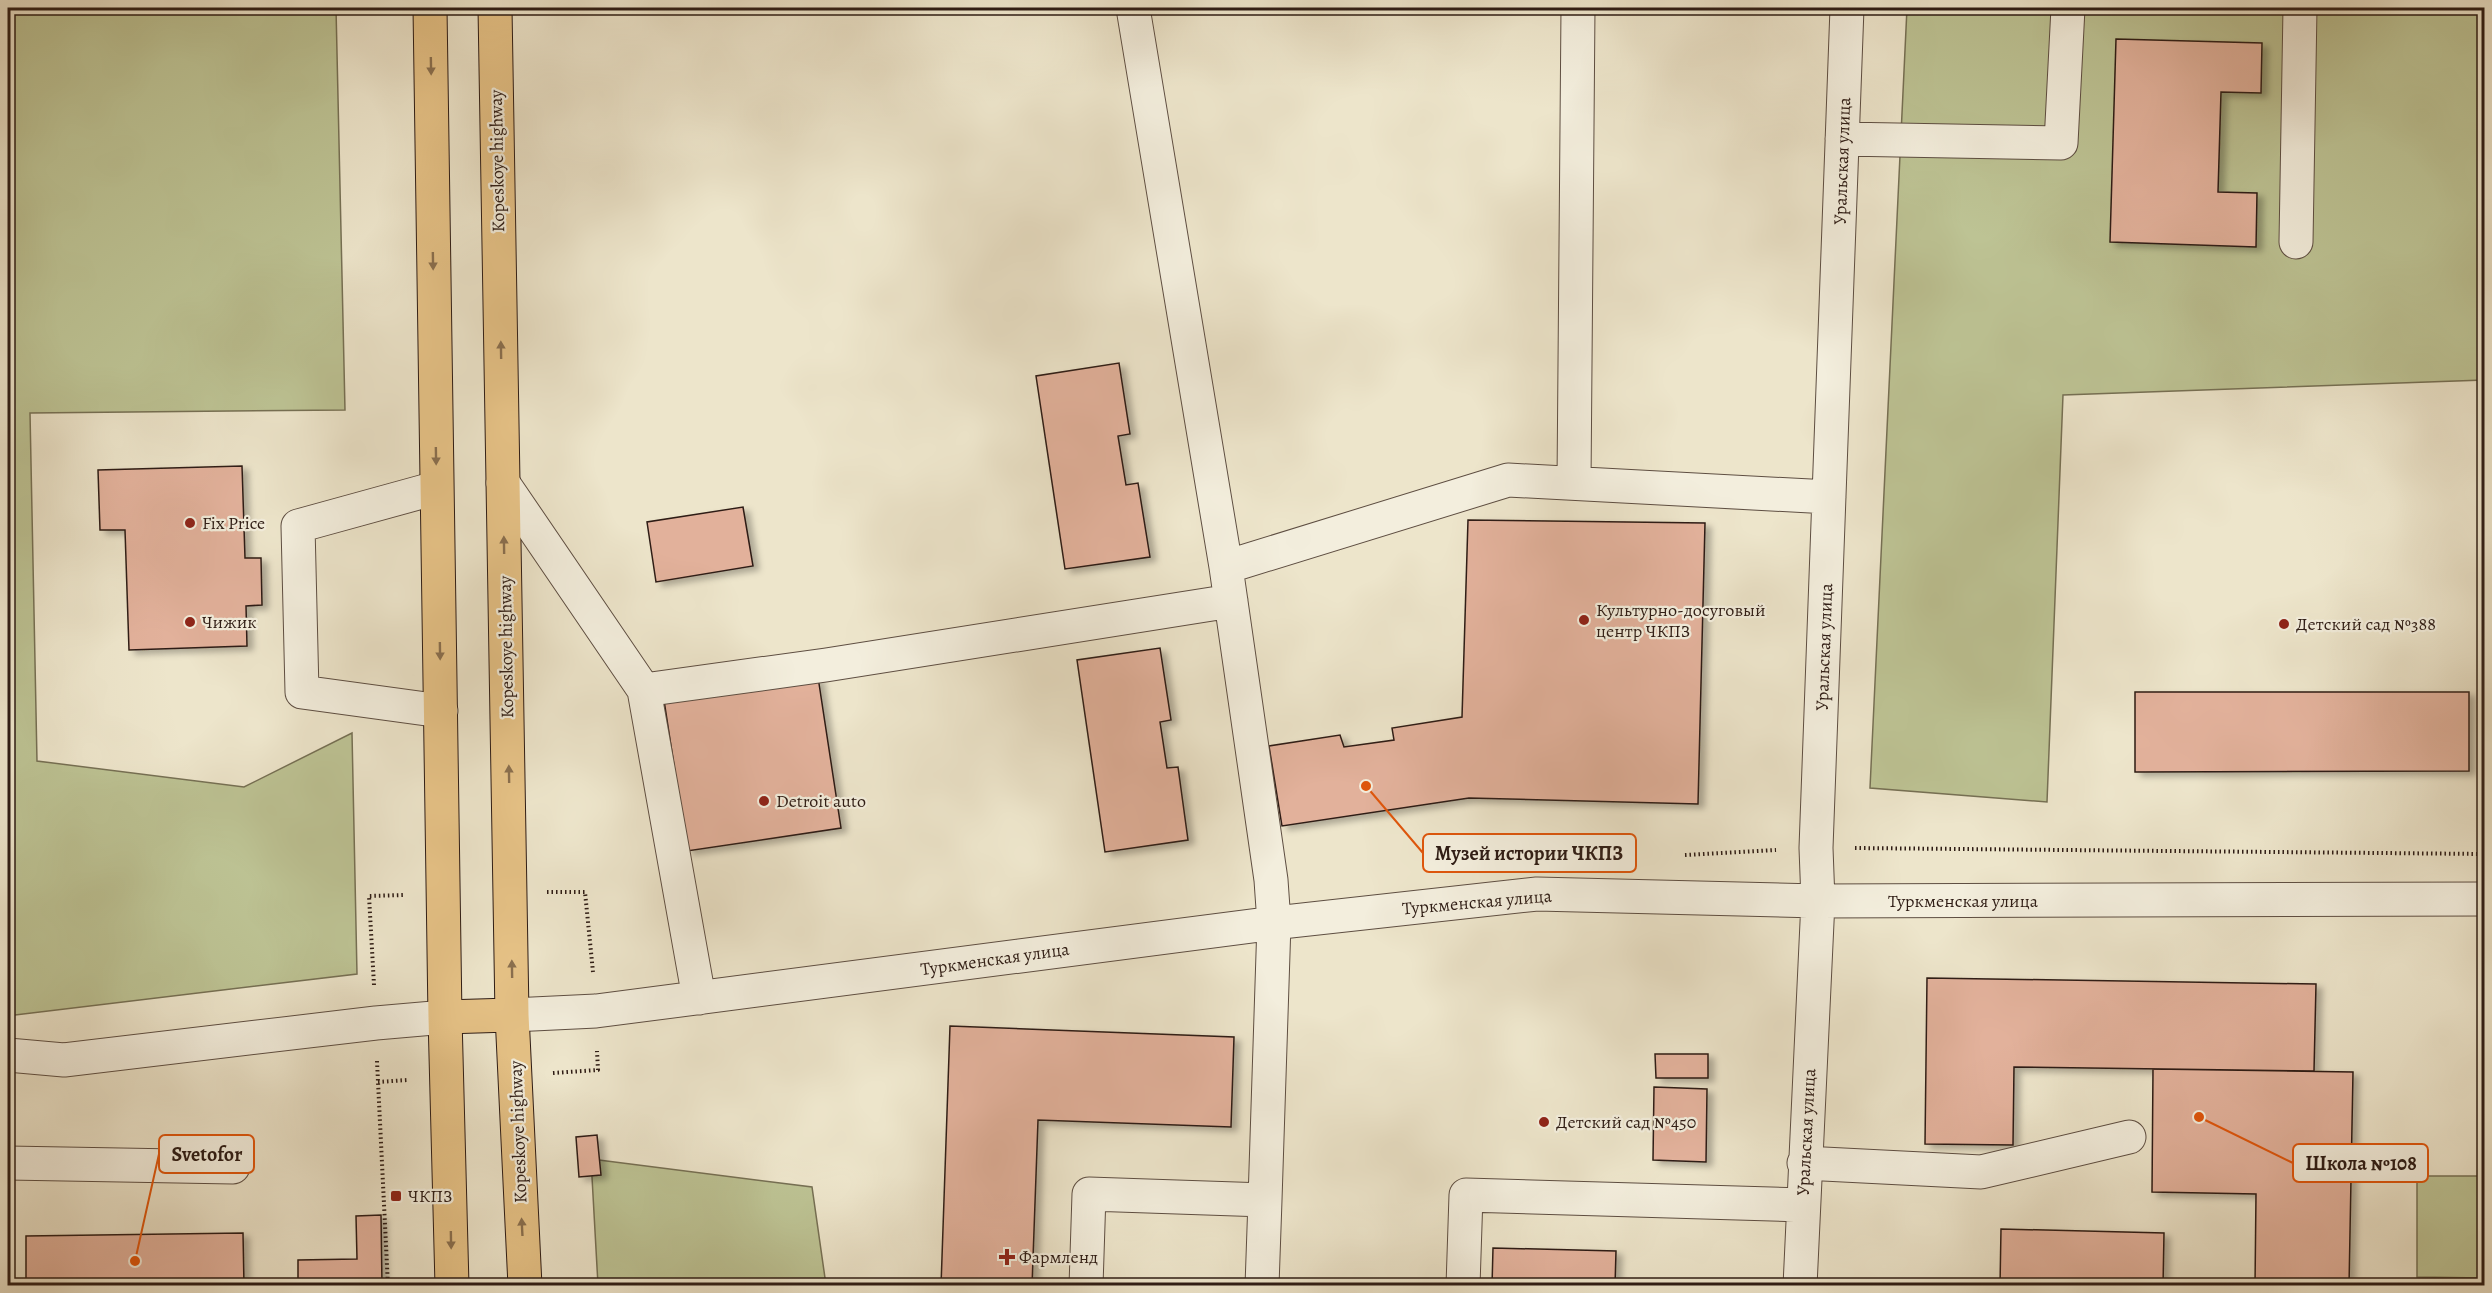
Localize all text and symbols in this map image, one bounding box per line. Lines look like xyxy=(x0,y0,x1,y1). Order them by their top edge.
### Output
one-way arrow xyxy=(426,56,436,75)
street label: Kopeskoye highway xyxy=(484,89,510,233)
street label: Уральская улица xyxy=(1828,96,1856,225)
one-way arrow xyxy=(429,251,438,270)
one-way arrow xyxy=(496,340,505,359)
one-way arrow xyxy=(431,446,441,465)
place label: Fix Price xyxy=(202,511,265,535)
marker: Fix Price xyxy=(183,516,197,530)
one-way arrow xyxy=(499,535,509,554)
street label: Kopeskoye highway xyxy=(493,575,519,719)
street label: Уральская улица xyxy=(1810,582,1838,711)
place label: Культурно-досуговый центр ЧКПЗ xyxy=(1596,598,1766,643)
place label: Чижик xyxy=(202,610,257,634)
place label: Детский сад №388 xyxy=(2296,612,2436,636)
marker: Культурно-досуговый центр ЧКПЗ xyxy=(1577,613,1591,627)
marker: Чижик xyxy=(183,615,197,629)
marker: Детский сад №388 xyxy=(2277,617,2291,631)
one-way arrow xyxy=(435,641,445,660)
one-way arrow xyxy=(504,765,513,784)
place label: Detroit auto xyxy=(776,789,866,813)
marker: Detroit auto xyxy=(757,794,771,808)
callout: Музей истории ЧКПЗ xyxy=(1423,834,1636,872)
text: Музей истории ЧКПЗ xyxy=(1435,840,1623,867)
street label: Туркменская улица xyxy=(1401,883,1553,920)
street label: Туркменская улица xyxy=(1888,889,2039,913)
street label: Туркменская улица xyxy=(919,937,1072,981)
one-way arrow xyxy=(507,960,517,979)
street label: Kopeskoye highway xyxy=(503,1059,532,1204)
street label: Уральская улица xyxy=(1791,1067,1821,1196)
place label: Детский сад №450 xyxy=(1556,1110,1696,1134)
marker: Детский сад №450 xyxy=(1537,1115,1551,1129)
callout: Svetofor xyxy=(159,1135,254,1173)
text: Svetofor xyxy=(172,1141,242,1168)
callout: Школа №108 xyxy=(2293,1144,2428,1182)
text: Школа №108 xyxy=(2305,1150,2417,1177)
place label: ЧКПЗ xyxy=(408,1184,453,1208)
marker: ЧКПЗ xyxy=(389,1189,403,1203)
one-way arrow xyxy=(517,1218,526,1237)
one-way arrow xyxy=(446,1230,456,1249)
place label: Фармленд xyxy=(1019,1245,1098,1269)
marker: Фармленд xyxy=(1000,1250,1014,1264)

